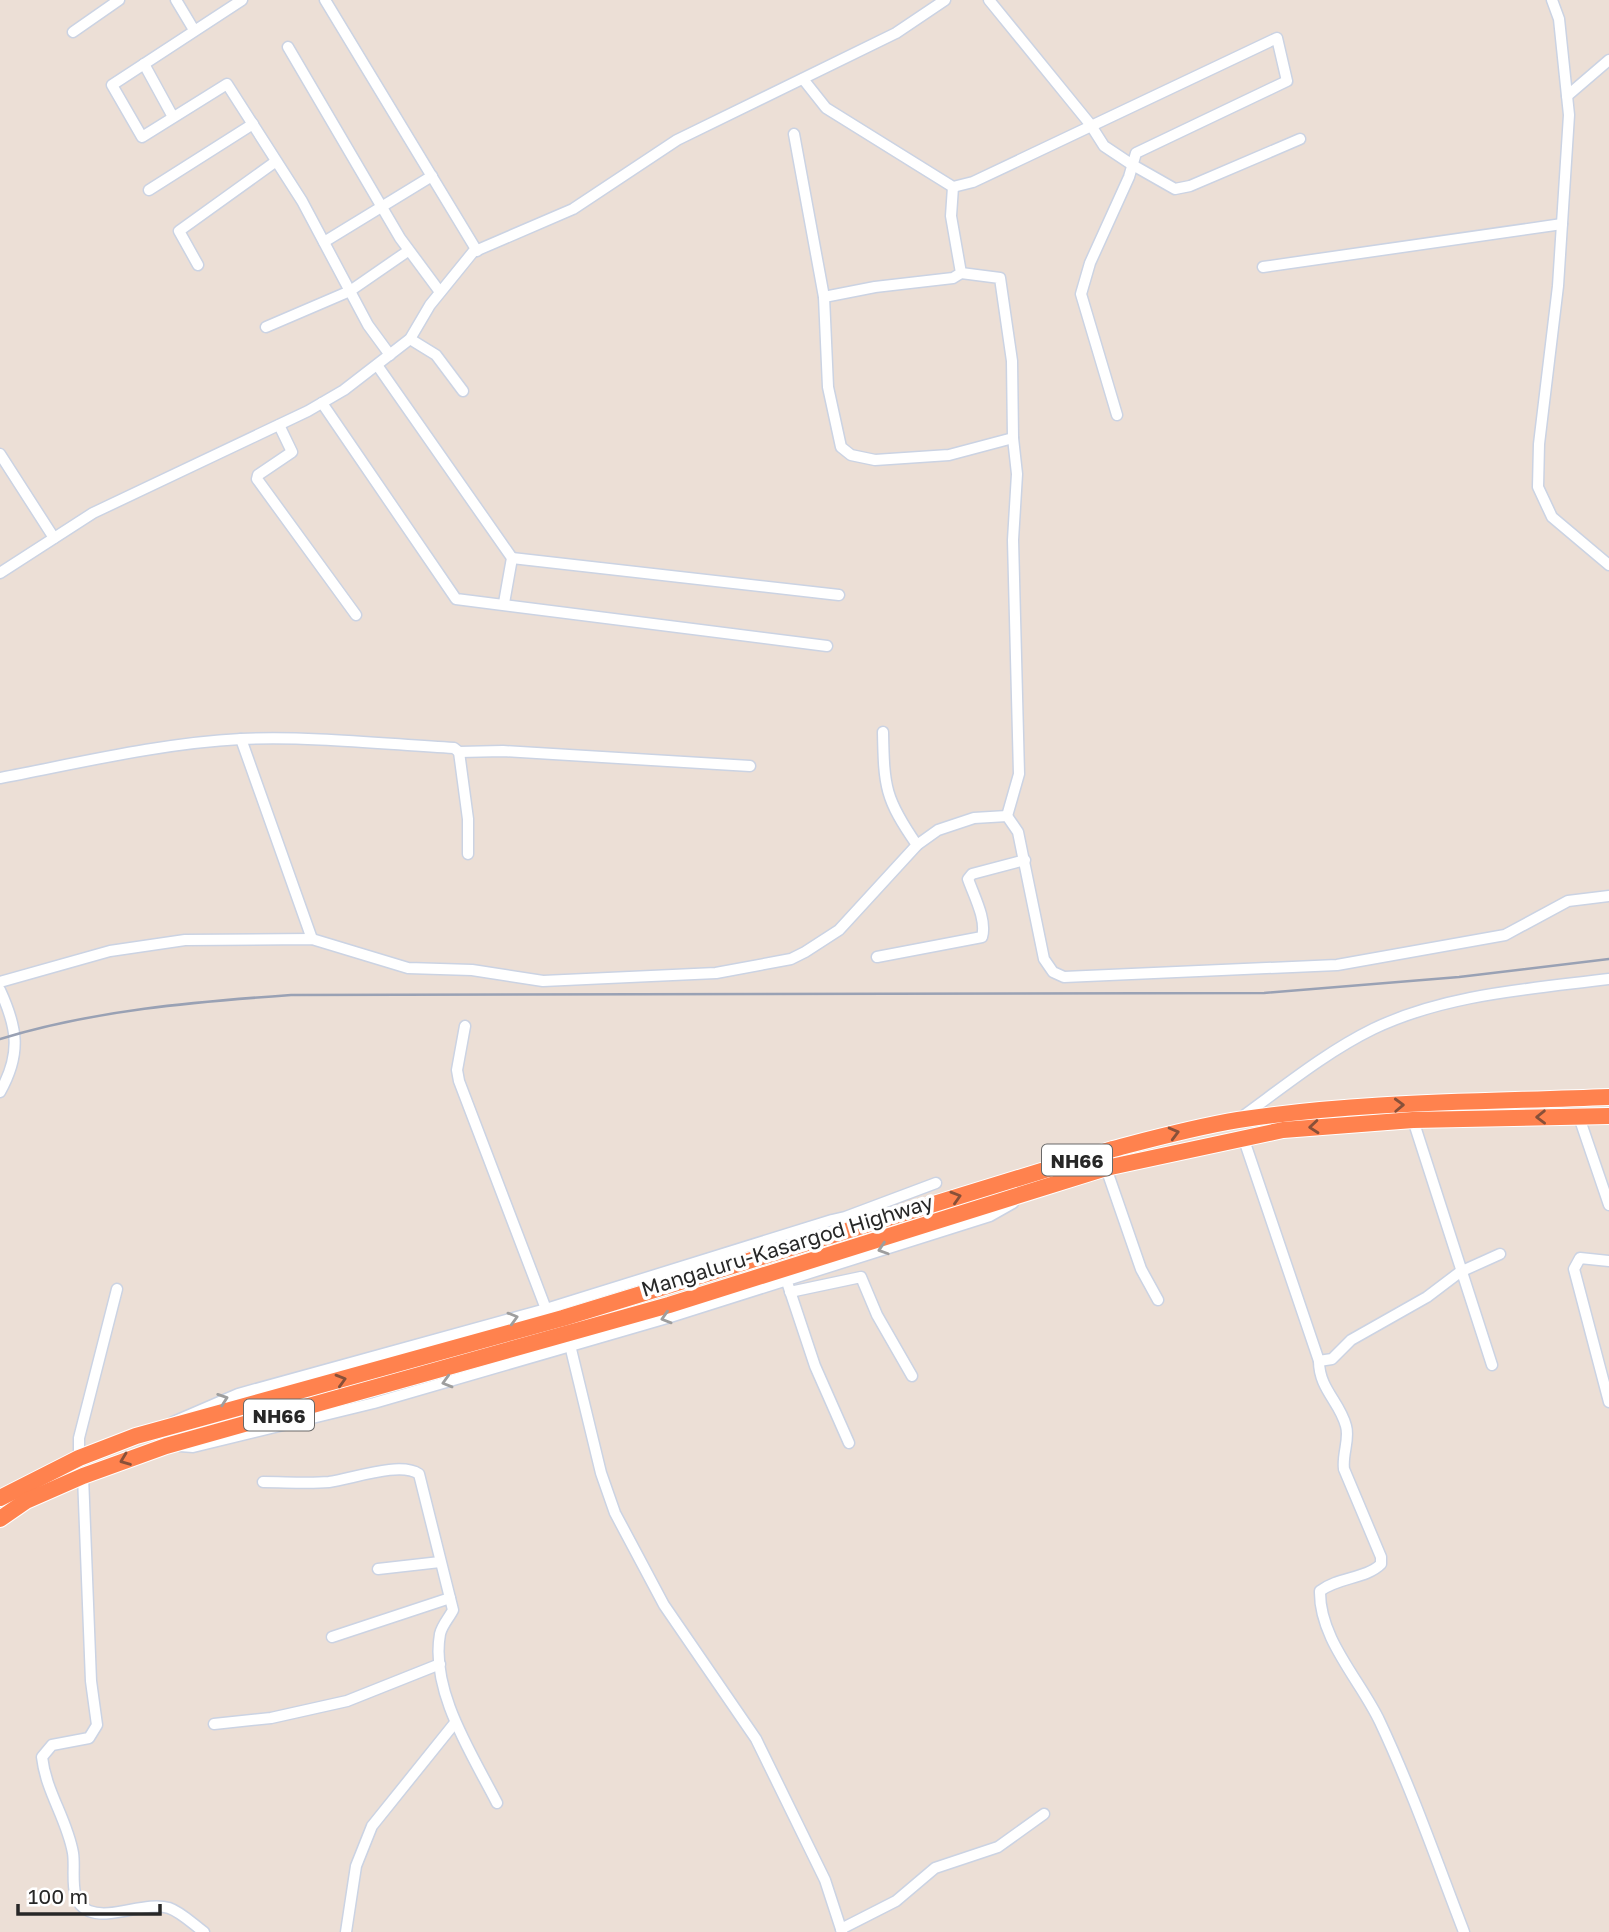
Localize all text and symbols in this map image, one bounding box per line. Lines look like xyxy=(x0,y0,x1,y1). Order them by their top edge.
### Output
one-way arrow xyxy=(1394,1097,1405,1112)
one-way arrow xyxy=(1535,1109,1546,1125)
one-way arrow xyxy=(1308,1119,1319,1134)
one-way arrow xyxy=(1168,1127,1180,1141)
road number: NH66 xyxy=(1042,1144,1112,1176)
street label: Mangaluru-Kasargod Highway xyxy=(638,1188,936,1302)
one-way arrow xyxy=(950,1191,962,1206)
one-way arrow xyxy=(877,1241,889,1255)
one-way arrow xyxy=(660,1310,672,1325)
one-way arrow xyxy=(507,1311,519,1326)
one-way arrow xyxy=(442,1373,454,1388)
one-way arrow xyxy=(335,1374,347,1389)
one-way arrow xyxy=(217,1393,229,1408)
road number: NH66 xyxy=(244,1400,314,1430)
one-way arrow xyxy=(120,1452,132,1466)
scale bar xyxy=(18,1872,159,1916)
text: 100 m xyxy=(28,1883,88,1909)

